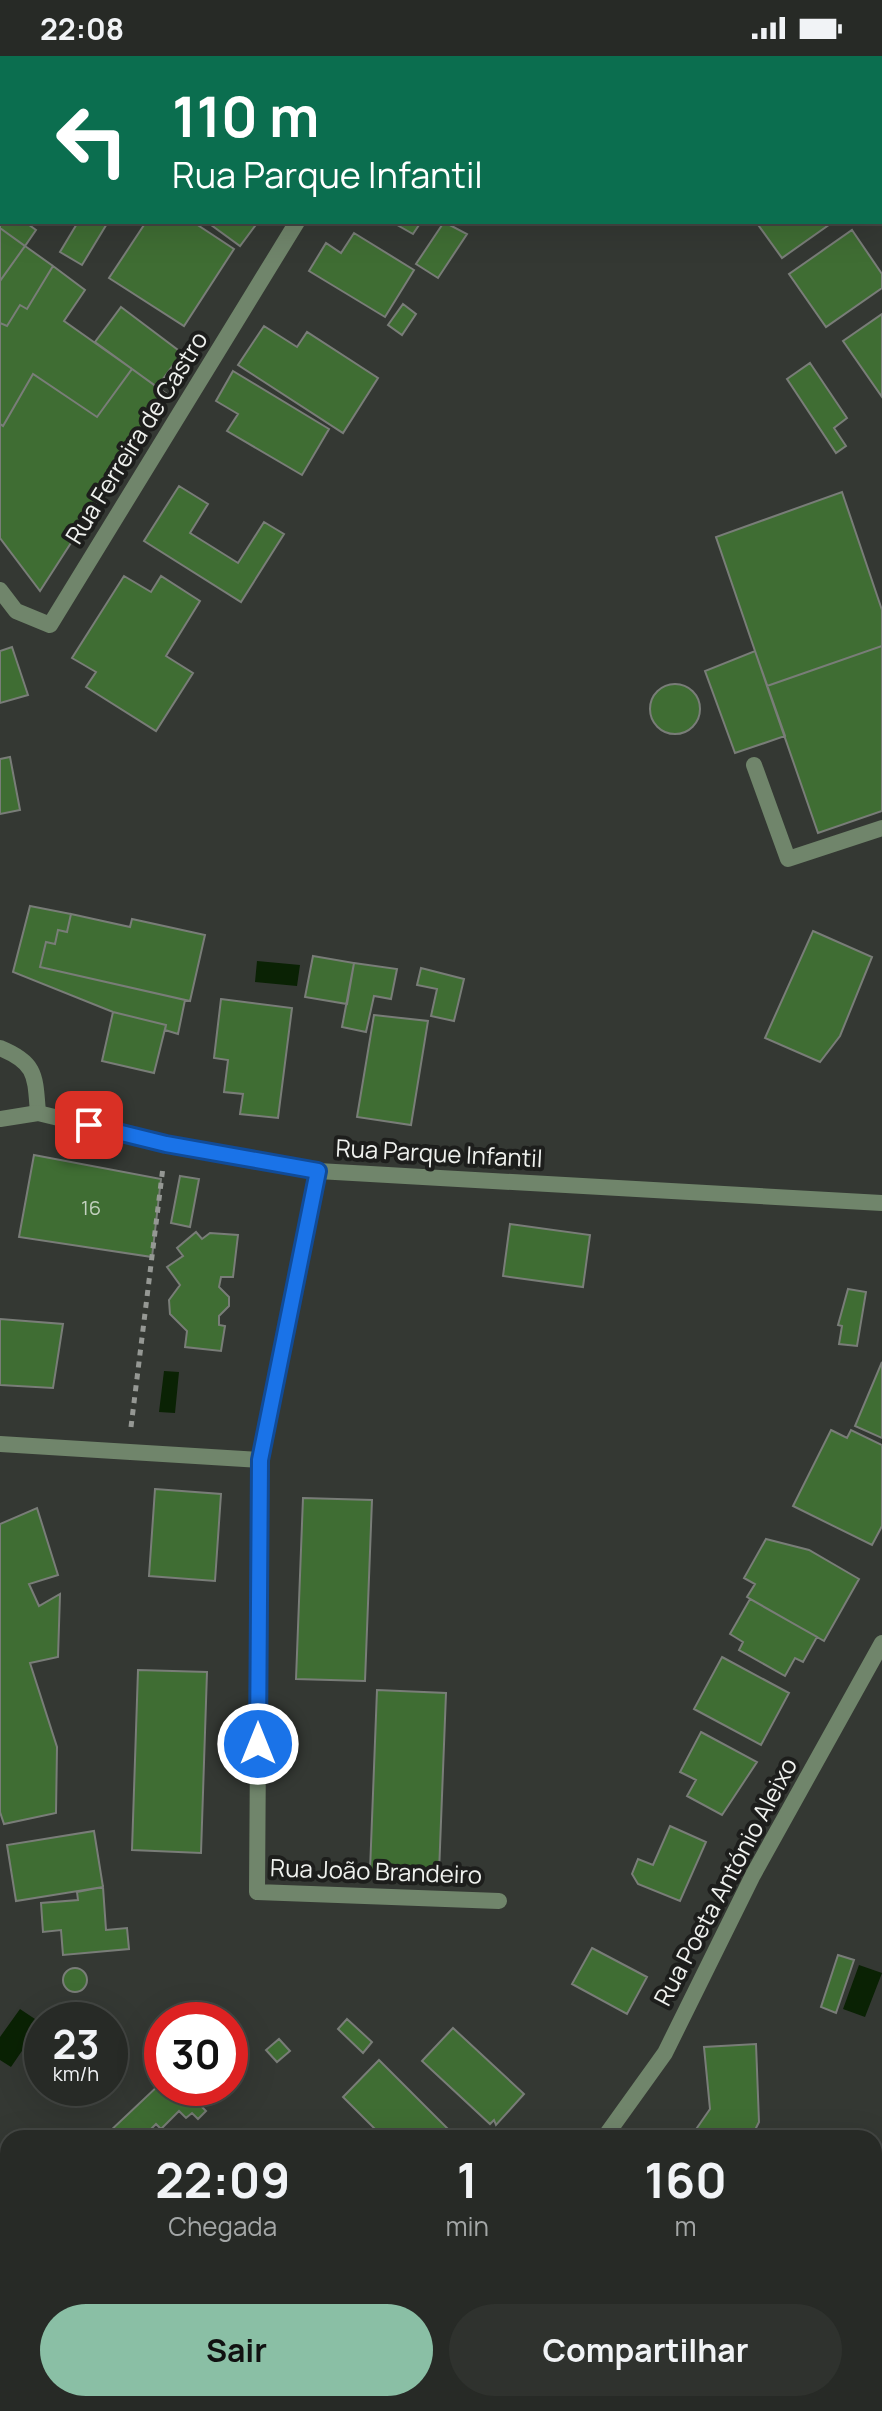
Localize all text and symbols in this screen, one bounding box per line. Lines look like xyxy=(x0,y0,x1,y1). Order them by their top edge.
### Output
text: 22:08 xyxy=(40,8,124,49)
text: 110 m xyxy=(172,77,319,154)
icon: left xyxy=(40,88,144,192)
text: Rua Parque Infantil xyxy=(172,150,483,199)
street label: Rua Ferreira de Castro xyxy=(57,325,215,550)
pin xyxy=(55,1091,123,1159)
icon: arrive xyxy=(67,1103,111,1147)
street label: Rua Parque Infantil xyxy=(335,1131,543,1174)
house number: 16 xyxy=(81,1194,101,1221)
position arrow xyxy=(216,1702,300,1786)
street label: Rua Poeta António Aleixo xyxy=(645,1752,804,2011)
street label: Rua João Brandeiro xyxy=(270,1850,483,1891)
speed limit sign: 30 xyxy=(144,2002,248,2106)
text: 23 xyxy=(52,2016,100,2071)
text: km/h xyxy=(53,2060,99,2087)
text: 22:09 xyxy=(155,2147,290,2212)
text: 1 xyxy=(457,2147,478,2212)
text: 160 xyxy=(644,2147,727,2212)
text: Chegada xyxy=(168,2208,277,2244)
text: min xyxy=(446,2208,489,2244)
text: m xyxy=(675,2208,697,2244)
button: Sair xyxy=(40,2304,433,2396)
button: Compartilhar xyxy=(449,2304,842,2396)

